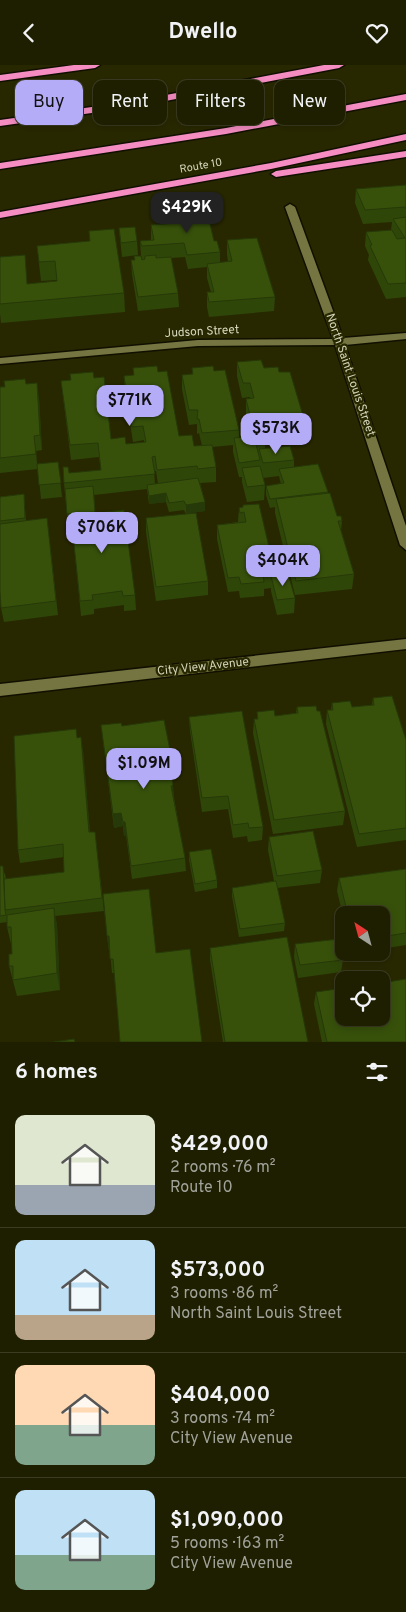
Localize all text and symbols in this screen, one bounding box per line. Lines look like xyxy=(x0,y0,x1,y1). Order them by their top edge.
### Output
icon: back xyxy=(15,19,43,47)
text: Dwello xyxy=(168,19,238,46)
icon: heart xyxy=(363,19,391,47)
chip: Buy xyxy=(15,80,83,125)
chip: Rent xyxy=(93,80,167,125)
chip: Filters xyxy=(177,80,264,125)
chip: New xyxy=(274,80,345,125)
street label: Route 10 xyxy=(179,155,223,177)
pin: $429K xyxy=(152,191,222,234)
text: $429K xyxy=(162,198,212,218)
street label: North Saint Louis Street xyxy=(321,311,379,439)
street label: Judson Street xyxy=(164,322,240,342)
pin: $771K xyxy=(95,385,165,427)
text: $771K xyxy=(108,391,152,411)
pin: $573K xyxy=(241,413,311,455)
text: $573K xyxy=(252,419,300,439)
pin: $706K xyxy=(67,511,137,554)
text: $706K xyxy=(77,518,127,538)
pin: $404K xyxy=(248,545,318,587)
text: $404K xyxy=(257,551,309,571)
street label: City View Avenue xyxy=(156,654,250,680)
pin: $1.09M xyxy=(103,747,185,790)
text: $1.09M xyxy=(117,754,171,774)
north arrow xyxy=(335,906,390,961)
map controls xyxy=(335,906,390,1026)
button: locate xyxy=(335,971,390,1026)
icon: filters xyxy=(363,1058,391,1086)
text: 6 homes xyxy=(15,1059,98,1086)
text: $429,000 xyxy=(170,1131,269,1158)
icon: home xyxy=(55,1135,115,1195)
text: 2 rooms · 76 m² xyxy=(170,1158,276,1178)
text: Route 10 xyxy=(170,1178,233,1198)
text: $573,000 xyxy=(170,1257,265,1284)
icon: home xyxy=(55,1260,115,1320)
text: 3 rooms · 86 m² xyxy=(170,1284,278,1304)
text: North Saint Louis Street xyxy=(170,1304,342,1324)
text: $404,000 xyxy=(170,1382,270,1409)
icon: home xyxy=(55,1385,115,1445)
text: 3 rooms · 74 m² xyxy=(170,1409,275,1429)
text: City View Avenue xyxy=(170,1429,293,1449)
text: $1,090,000 xyxy=(170,1507,284,1534)
icon: home xyxy=(55,1510,115,1570)
text: 5 rooms · 163 m² xyxy=(170,1534,284,1554)
text: City View Avenue xyxy=(170,1554,293,1574)

